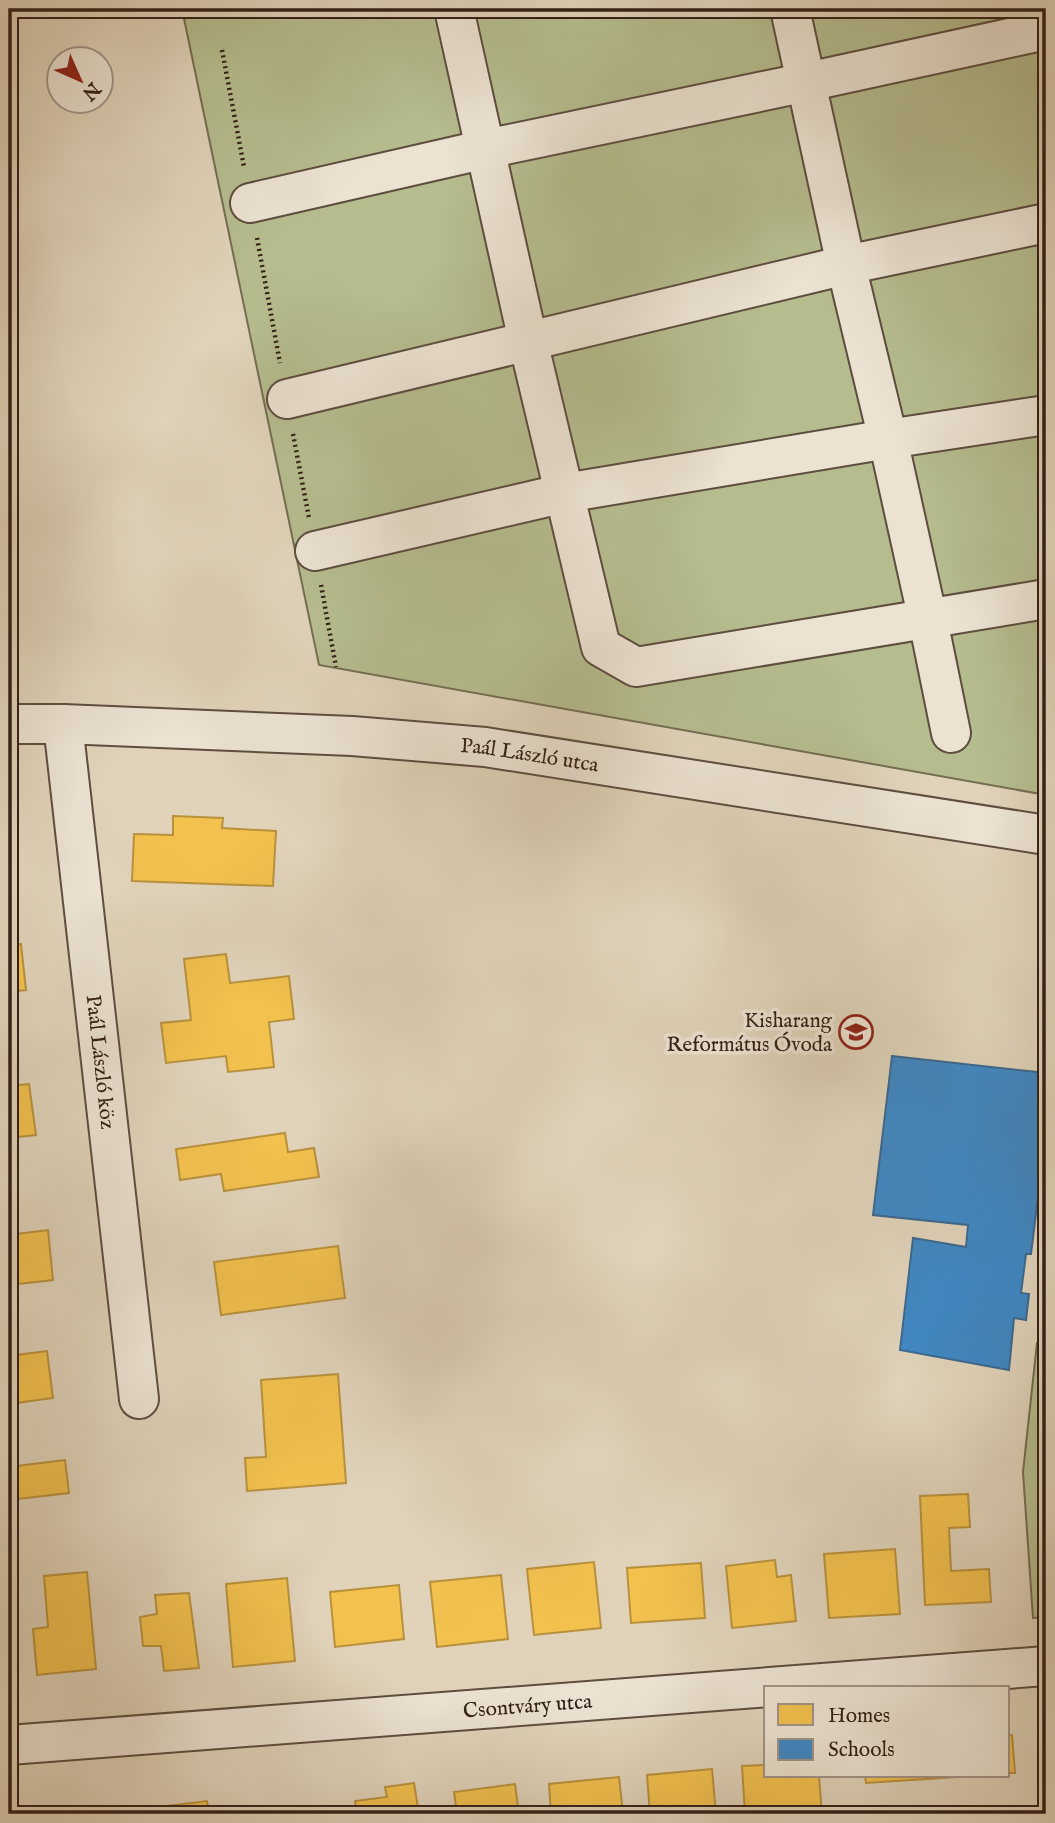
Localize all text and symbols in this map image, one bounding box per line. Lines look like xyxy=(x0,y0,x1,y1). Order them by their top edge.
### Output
north arrow xyxy=(46,46,116,116)
text: N xyxy=(76,76,106,105)
street label: Paál László utca xyxy=(459,733,601,780)
street label: Paál László köz xyxy=(79,993,121,1131)
place label: Kisharang Református Óvoda xyxy=(667,1008,833,1059)
school or university icon: Kisharang Református Óvoda xyxy=(837,1013,875,1051)
legend xyxy=(764,1686,1010,1778)
street label: Csontváry utca xyxy=(462,1689,594,1725)
text: Homes xyxy=(828,1703,890,1730)
text: Schools xyxy=(828,1737,895,1764)

